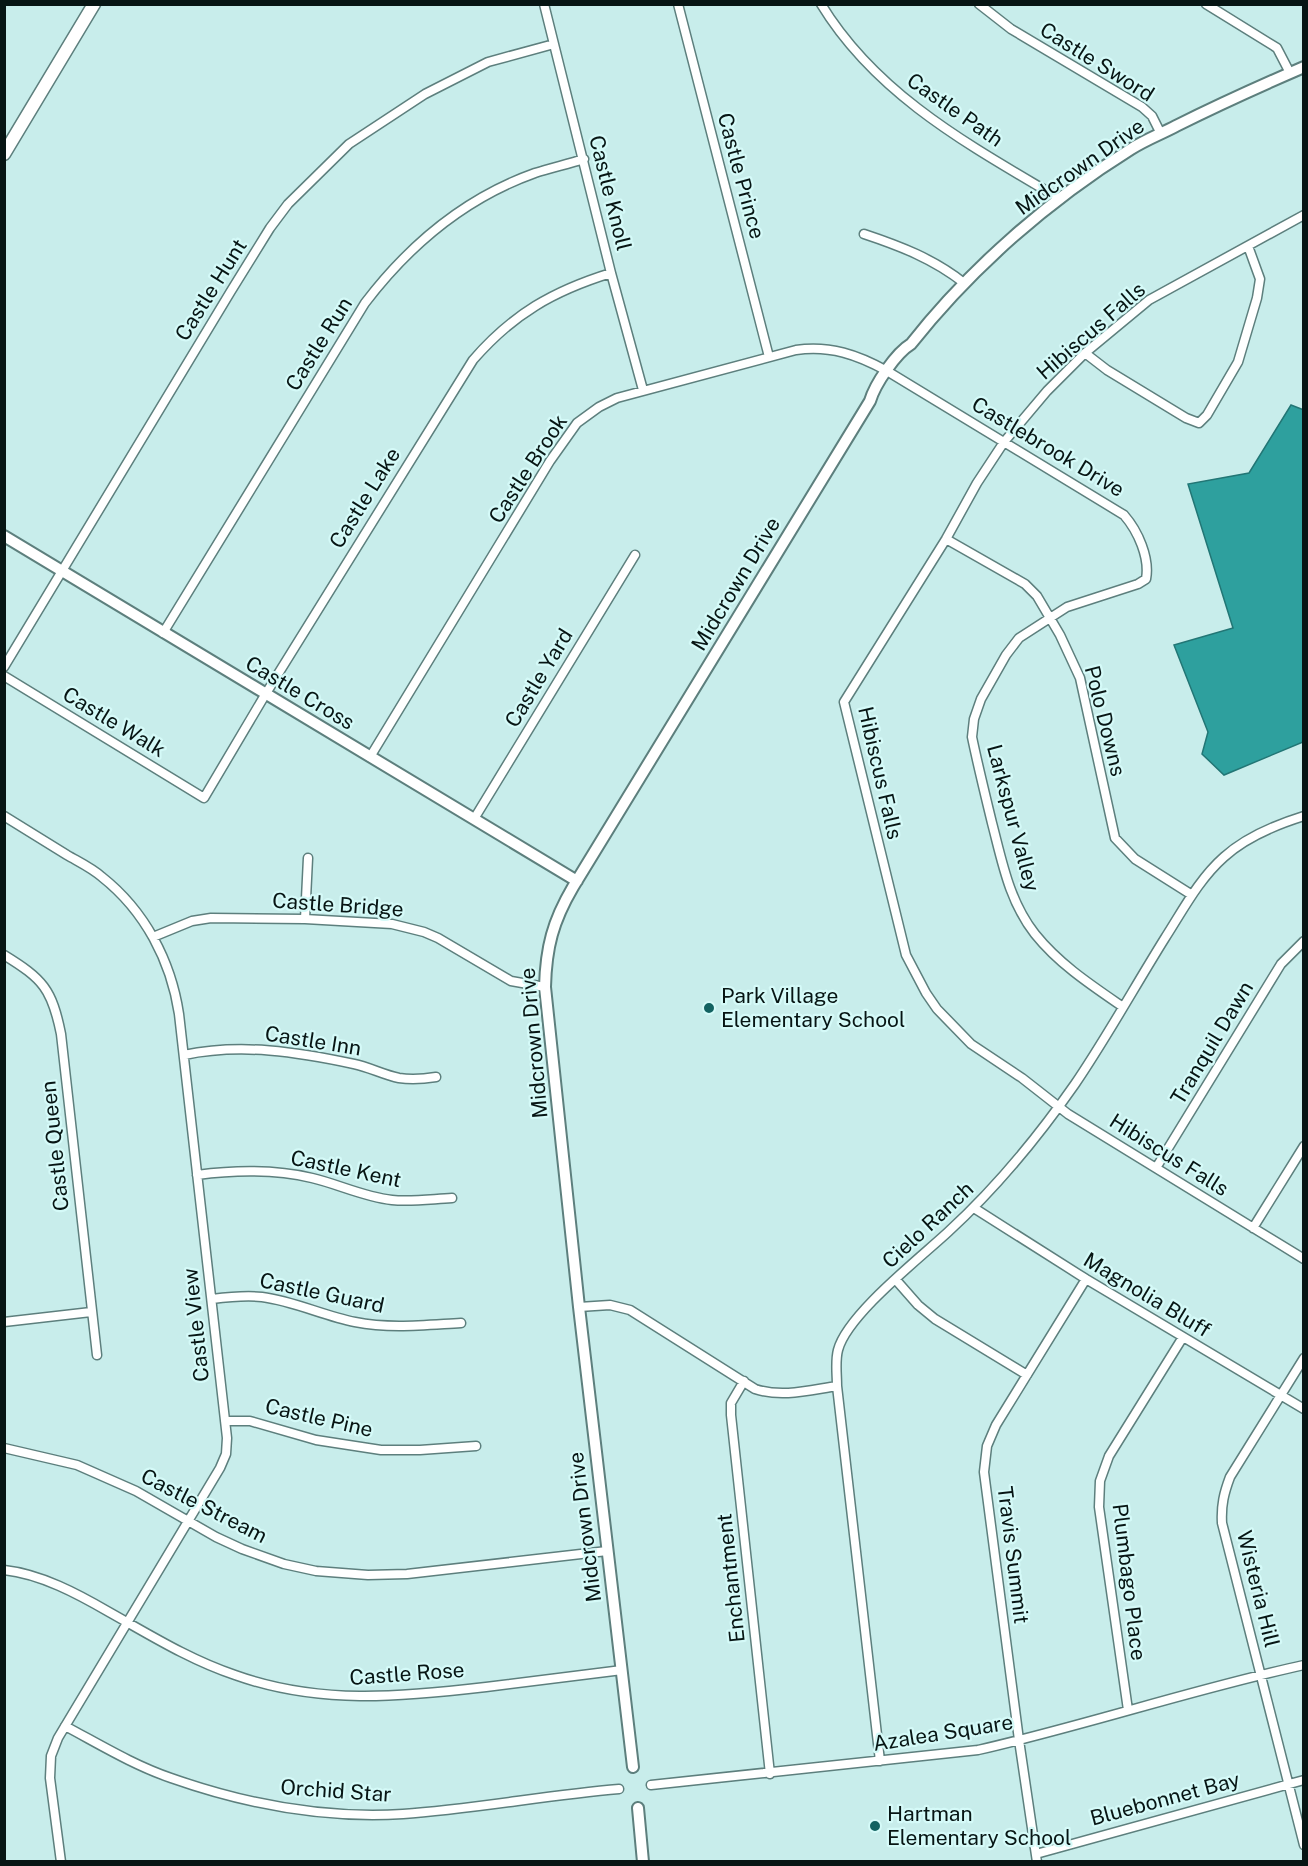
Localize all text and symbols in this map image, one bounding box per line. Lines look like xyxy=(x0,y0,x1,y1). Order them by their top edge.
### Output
street label: Castle Sword xyxy=(1036,17,1159,107)
street label: Castle Path xyxy=(902,67,1008,152)
street label: Castle Prince xyxy=(713,110,770,242)
street label: Midcrown Drive xyxy=(1011,113,1149,220)
street label: Castle Knoll xyxy=(584,133,637,253)
street label: Castle Hunt xyxy=(169,234,252,345)
street label: Hibiscus Falls xyxy=(1031,277,1150,385)
street label: Castle Run xyxy=(280,292,357,395)
street label: Castlebrook Drive xyxy=(967,391,1129,502)
street label: Castle Brook xyxy=(483,409,572,528)
street label: Castle Lake xyxy=(324,443,405,553)
street label: Midcrown Drive xyxy=(686,512,785,655)
street label: Castle Yard xyxy=(499,624,578,732)
street label: Castle Cross xyxy=(241,650,359,735)
street label: Polo Downs xyxy=(1080,663,1131,779)
street label: Castle Walk xyxy=(58,681,170,762)
street label: Hibiscus Falls xyxy=(853,704,908,842)
street label: Larkspur Valley xyxy=(982,742,1045,894)
street label: Castle Bridge xyxy=(271,887,405,922)
street label: Midcrown Drive xyxy=(514,967,553,1119)
street label: Tranquil Dawn xyxy=(1165,977,1258,1109)
place label: Park Village Elementary School xyxy=(721,983,905,1032)
marker: Park Village Elementary School xyxy=(702,1001,716,1015)
street label: Castle Inn xyxy=(263,1021,363,1060)
street label: Castle Queen xyxy=(35,1080,74,1212)
street label: Hibiscus Falls xyxy=(1105,1108,1233,1201)
street label: Castle Kent xyxy=(288,1145,404,1192)
street label: Cielo Ranch xyxy=(877,1176,978,1273)
street label: Magnolia Bluff xyxy=(1079,1247,1215,1342)
street label: Castle View xyxy=(177,1267,214,1383)
street label: Castle Guard xyxy=(257,1267,387,1318)
street label: Castle Pine xyxy=(263,1393,375,1442)
street label: Midcrown Drive xyxy=(563,1450,606,1604)
street label: Castle Stream xyxy=(137,1463,272,1548)
street label: Travis Summit xyxy=(993,1485,1034,1625)
street label: Plumbago Place xyxy=(1107,1502,1152,1662)
street label: Enchantment xyxy=(711,1512,750,1644)
street label: Wisteria Hill xyxy=(1232,1528,1285,1650)
street label: Castle Rose xyxy=(349,1657,465,1690)
street label: Azalea Square xyxy=(871,1709,1015,1756)
street label: Bluebonnet Bay xyxy=(1087,1767,1243,1831)
street label: Orchid Star xyxy=(280,1774,392,1807)
place label: Hartman Elementary School xyxy=(887,1801,1071,1850)
marker: Hartman Elementary School xyxy=(868,1819,882,1833)

